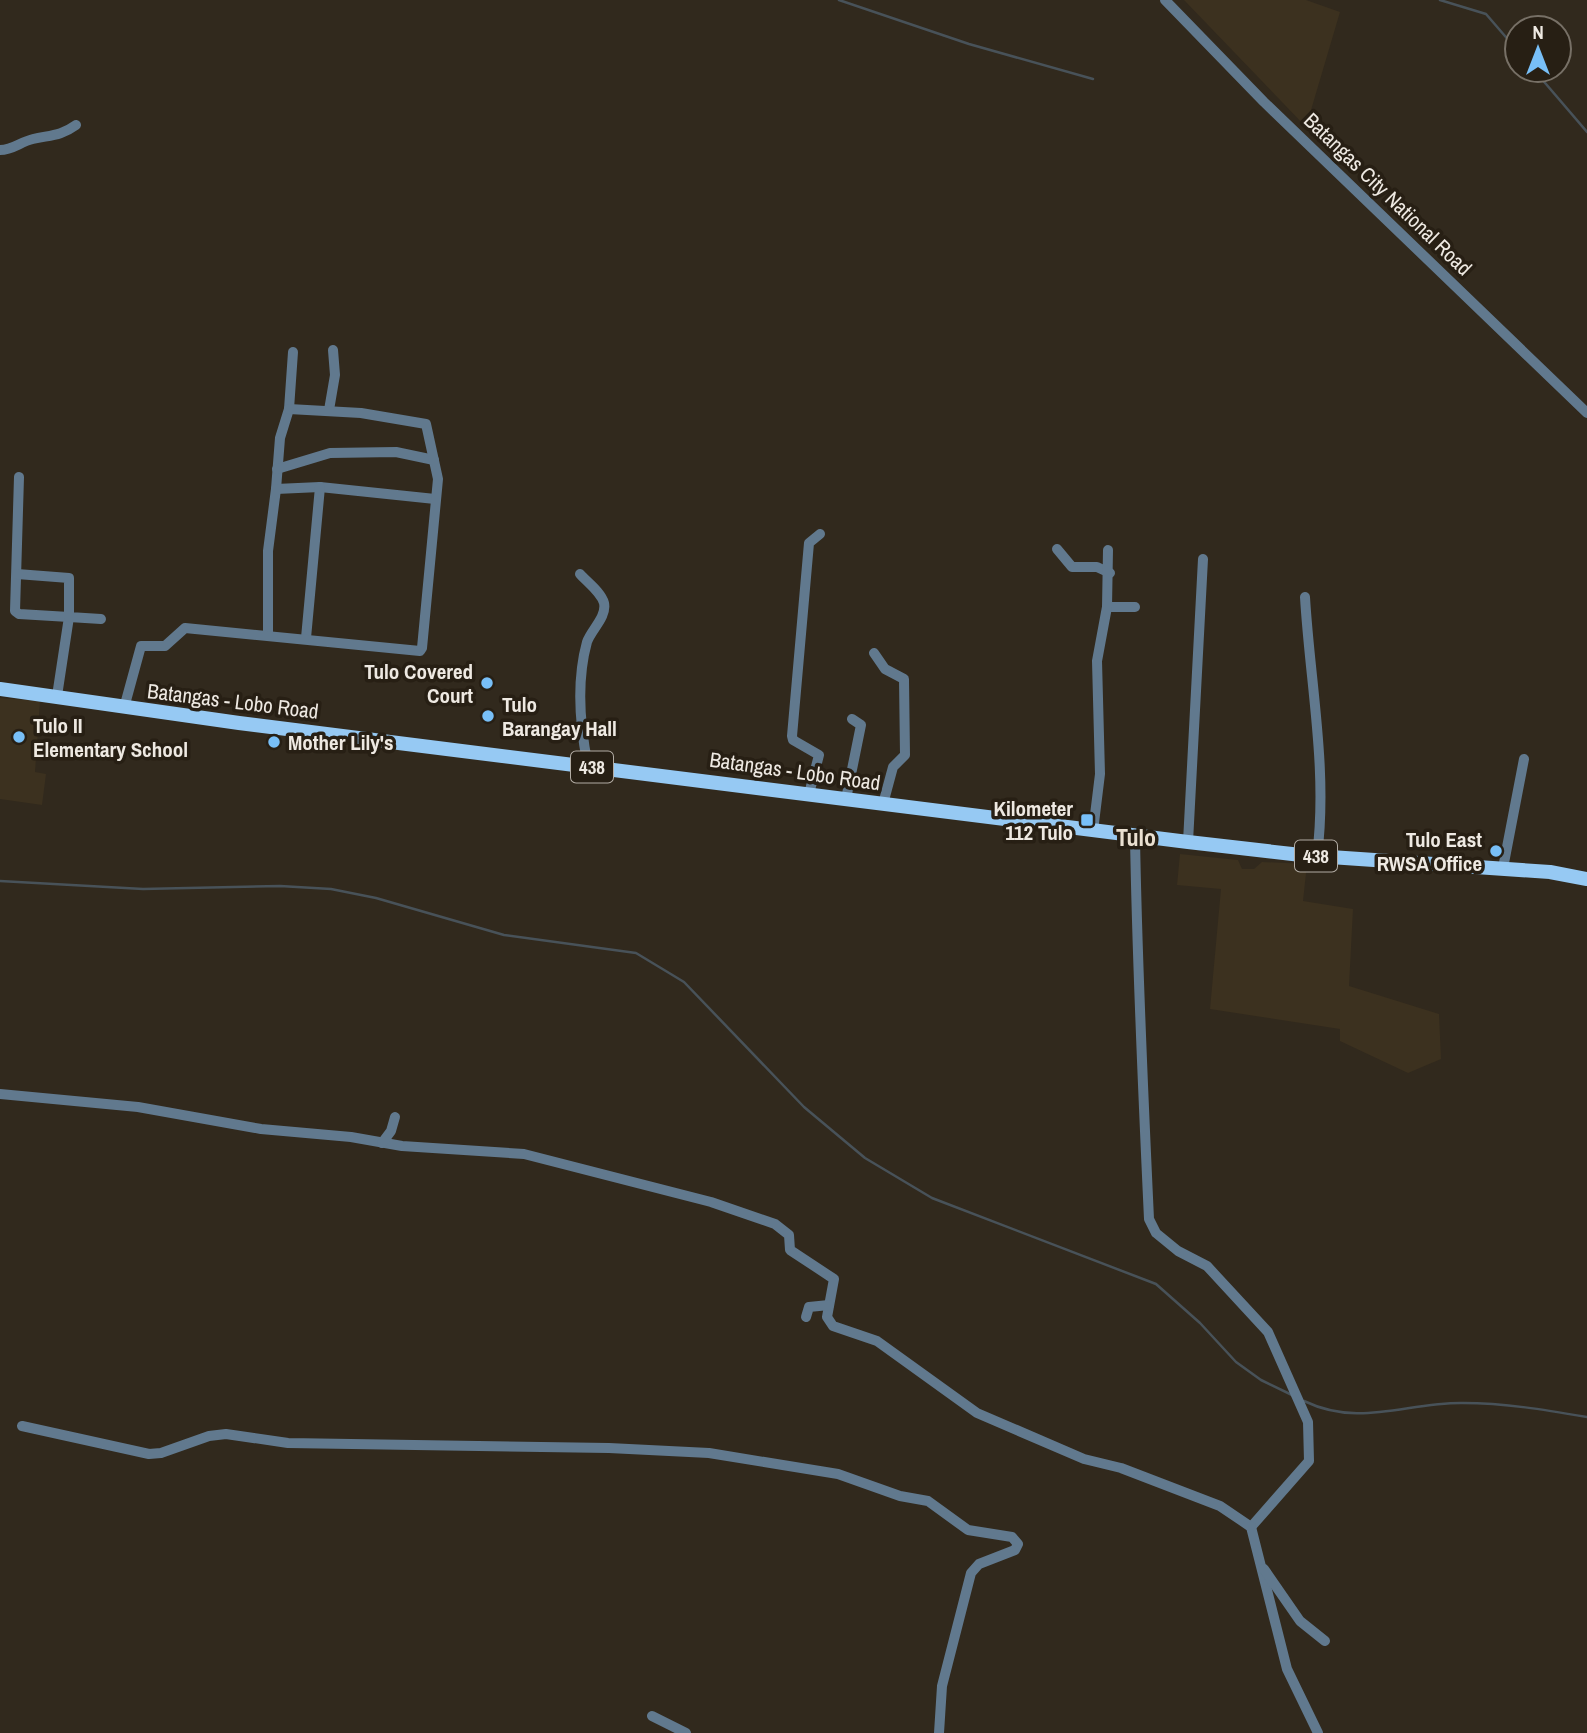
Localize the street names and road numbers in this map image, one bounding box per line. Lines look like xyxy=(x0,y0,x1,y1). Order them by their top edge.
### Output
street label: Batangas City National Road xyxy=(1298,106,1478,282)
street label: Batangas - Lobo Road xyxy=(146,676,320,726)
street label: Batangas - Lobo Road xyxy=(708,745,882,797)
road number: 438 xyxy=(571,752,613,782)
road number: 438 xyxy=(1295,841,1337,872)

